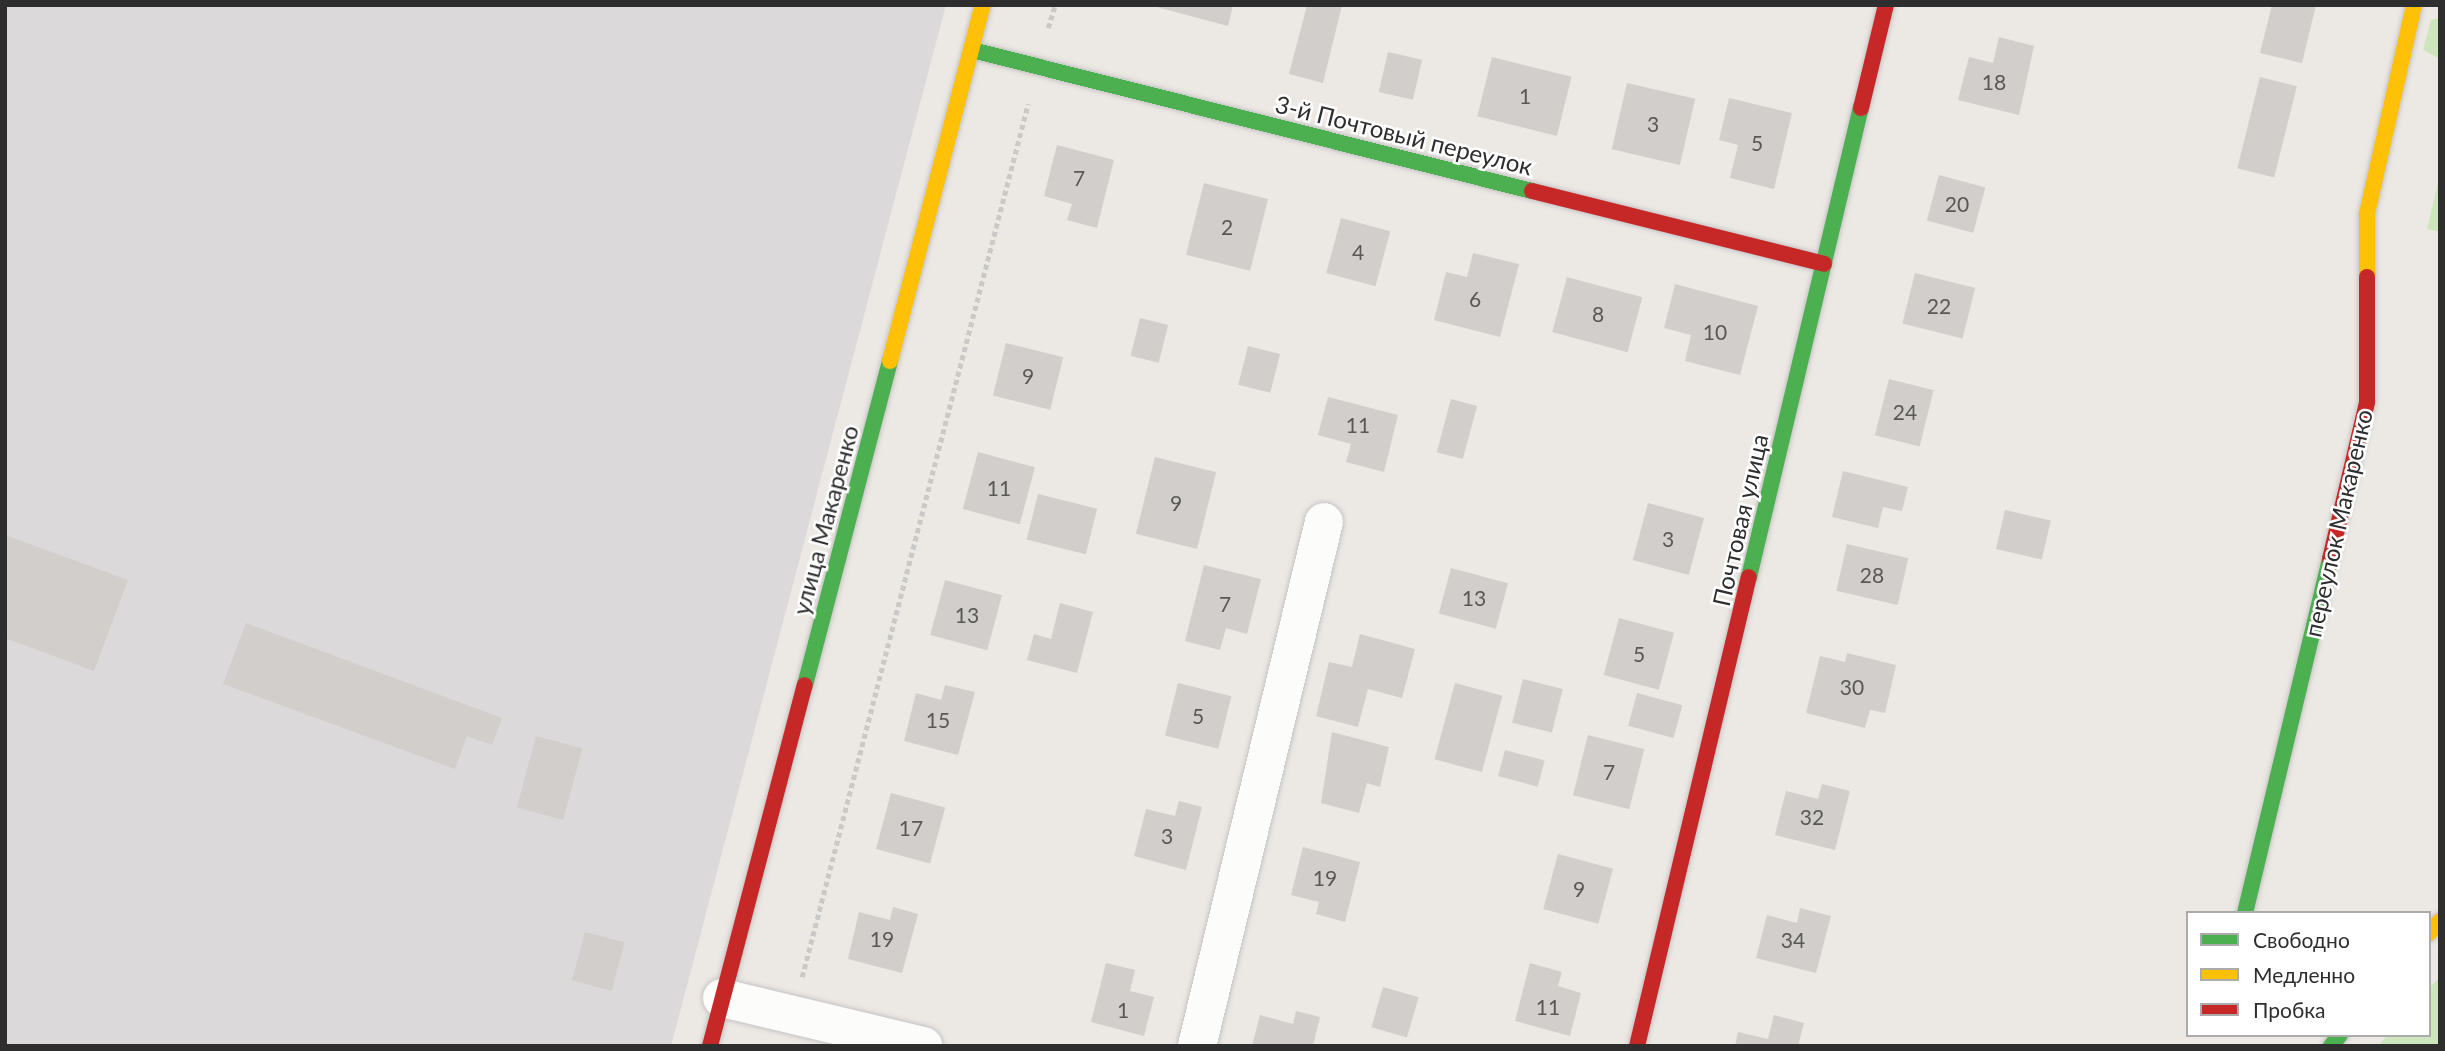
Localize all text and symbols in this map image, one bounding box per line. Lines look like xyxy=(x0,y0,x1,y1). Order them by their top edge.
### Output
house number: 18 xyxy=(1982,69,2006,95)
house number: 1 xyxy=(1519,83,1531,109)
street label: 3-й Почтовый переулок xyxy=(1273,89,1535,181)
house number: 3 xyxy=(1647,111,1659,137)
house number: 5 xyxy=(1751,130,1763,156)
house number: 7 xyxy=(1073,165,1085,191)
house number: 20 xyxy=(1945,191,1969,217)
house number: 2 xyxy=(1221,214,1233,240)
house number: 4 xyxy=(1352,239,1364,265)
house number: 6 xyxy=(1469,286,1481,312)
house number: 22 xyxy=(1927,293,1951,319)
house number: 8 xyxy=(1592,301,1604,327)
house number: 10 xyxy=(1703,319,1727,345)
house number: 9 xyxy=(1022,363,1034,389)
house number: 24 xyxy=(1893,399,1917,425)
street label: переулок Макаренко xyxy=(2298,406,2378,640)
house number: 11 xyxy=(1346,412,1370,438)
street label: улица Макаренко xyxy=(786,422,864,618)
street label: Почтовая улица xyxy=(1706,431,1774,609)
house number: 11 xyxy=(987,475,1011,501)
house number: 9 xyxy=(1170,490,1182,516)
house number: 3 xyxy=(1662,526,1674,552)
house number: 28 xyxy=(1860,562,1884,588)
house number: 13 xyxy=(1462,585,1486,611)
house number: 7 xyxy=(1219,591,1231,617)
house number: 13 xyxy=(955,602,979,628)
house number: 5 xyxy=(1633,641,1645,667)
house number: 30 xyxy=(1840,674,1864,700)
house number: 5 xyxy=(1192,703,1204,729)
house number: 15 xyxy=(926,707,950,733)
house number: 7 xyxy=(1603,759,1615,785)
house number: 32 xyxy=(1800,804,1824,830)
house number: 17 xyxy=(899,815,923,841)
house number: 3 xyxy=(1161,823,1173,849)
house number: 19 xyxy=(1313,865,1337,891)
house number: 9 xyxy=(1573,876,1585,902)
legend xyxy=(2186,911,2431,1037)
house number: 19 xyxy=(870,926,894,952)
house number: 34 xyxy=(1781,927,1805,953)
text: Свободно xyxy=(2253,927,2350,952)
text: Медленно xyxy=(2253,962,2355,987)
house number: 11 xyxy=(1536,994,1560,1020)
house number: 1 xyxy=(1117,997,1129,1023)
text: Пробка xyxy=(2253,997,2326,1022)

